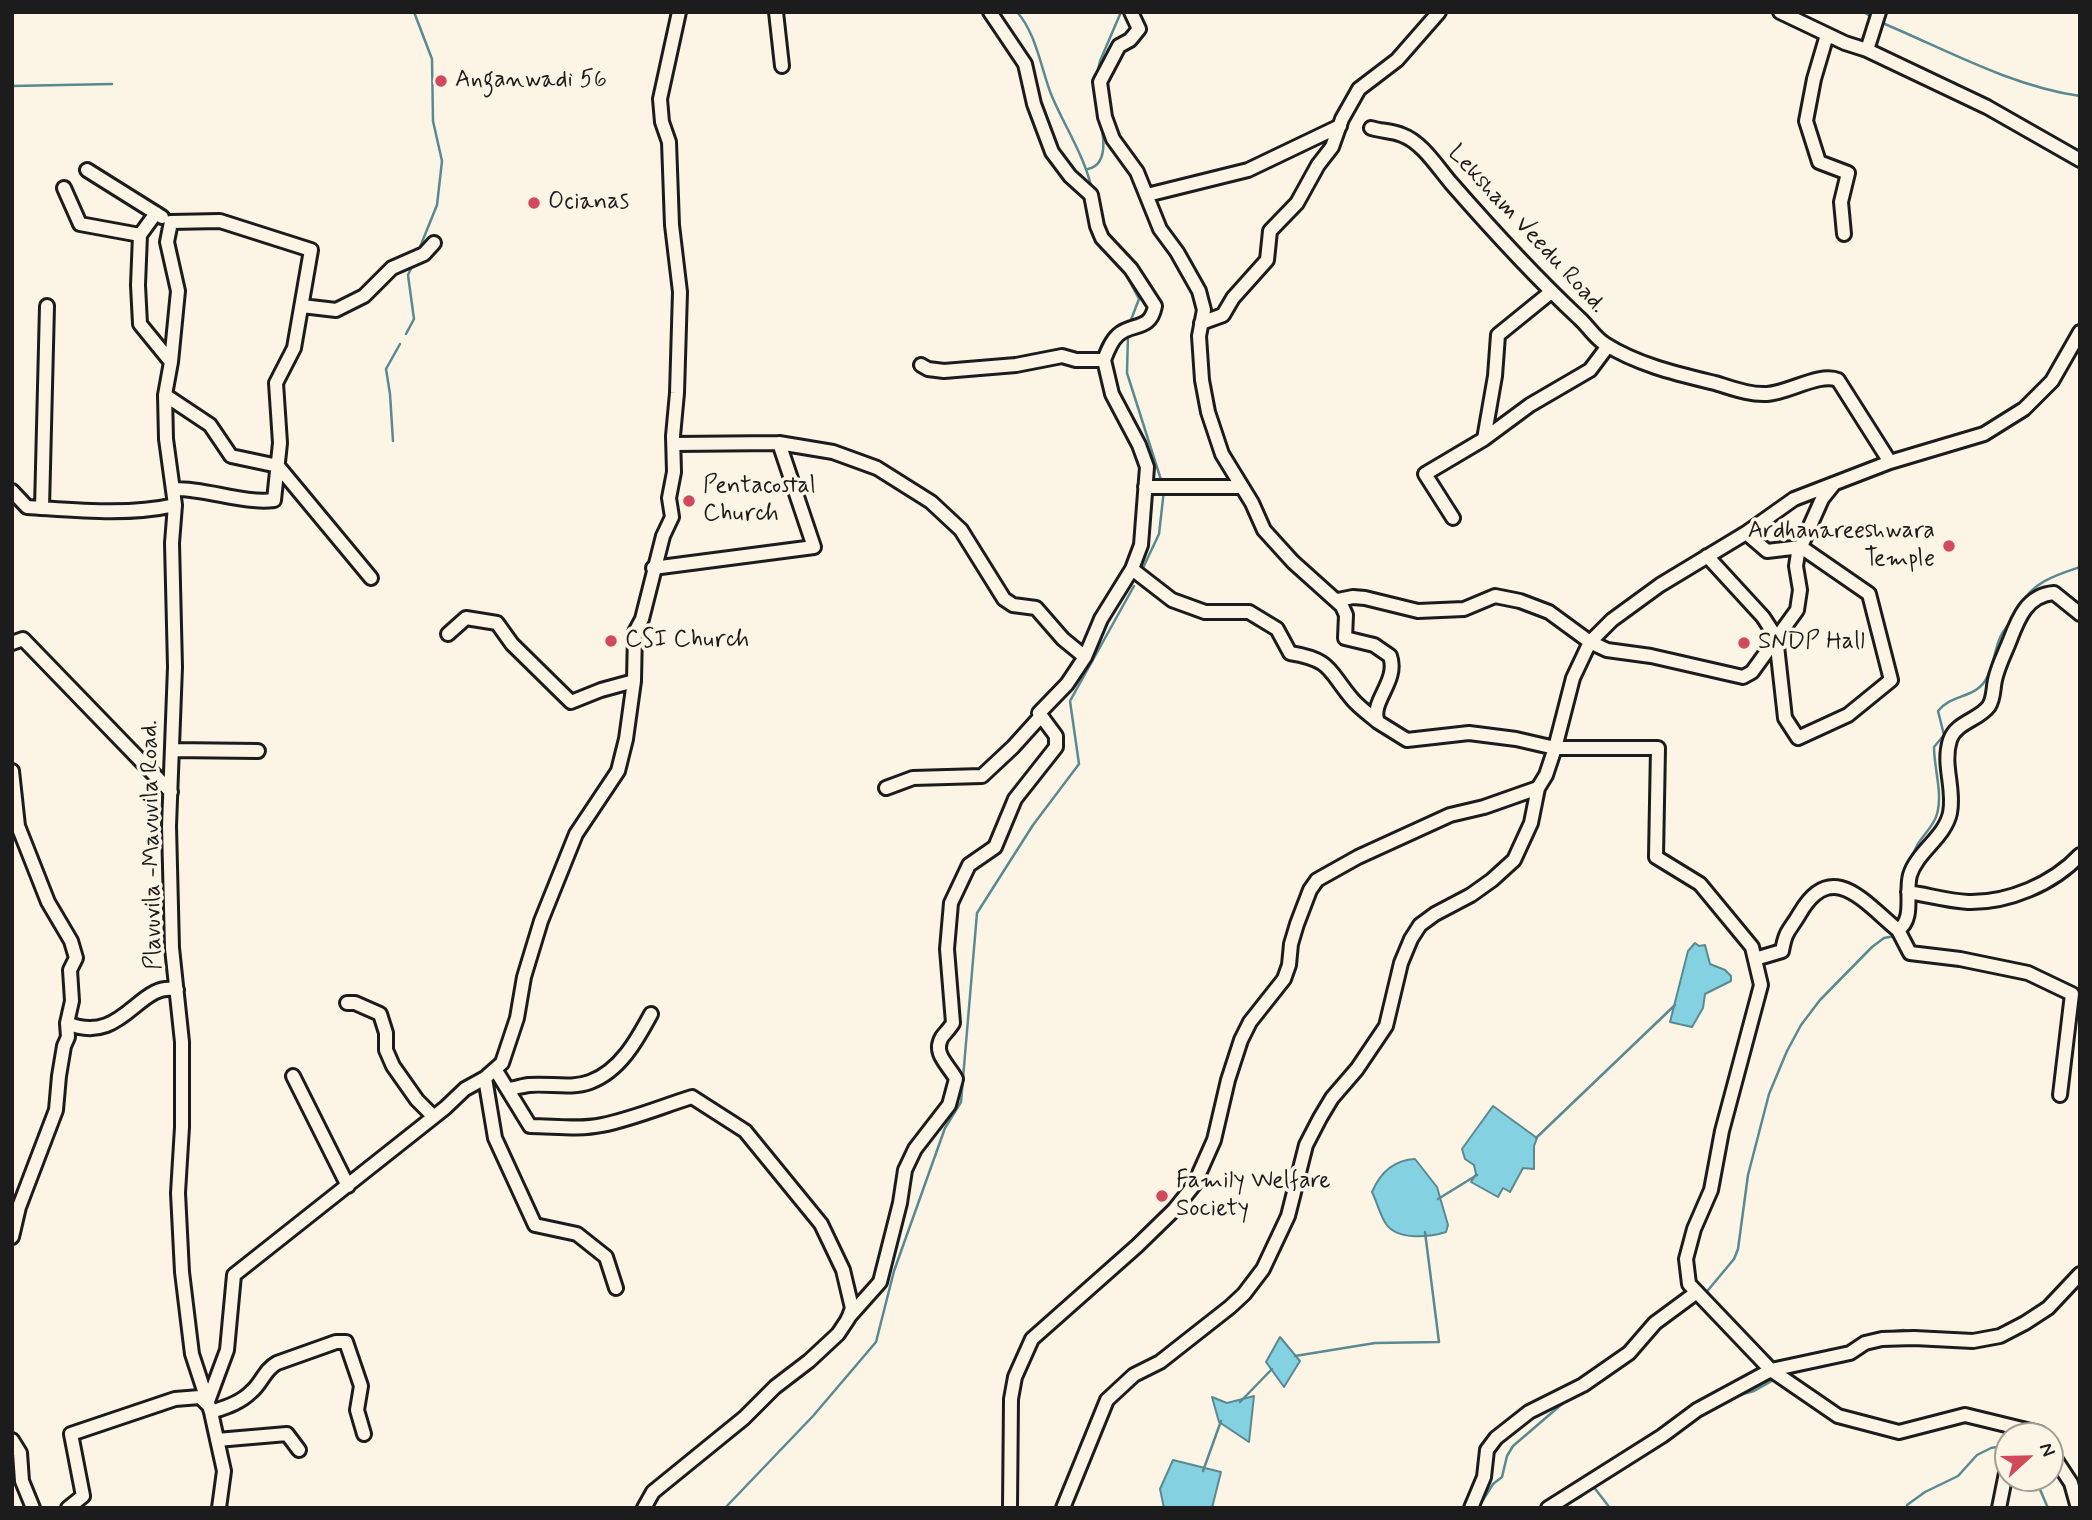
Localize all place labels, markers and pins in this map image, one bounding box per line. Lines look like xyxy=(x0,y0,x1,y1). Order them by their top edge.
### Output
place label: Anganwadi 56 xyxy=(455,67,607,95)
marker: Anganwadi 56 xyxy=(433,73,449,89)
place label: Ocianas xyxy=(548,189,629,217)
marker: Ocianas xyxy=(526,195,542,211)
place label: Pentacostal Church xyxy=(703,473,816,529)
marker: Pentacostal Church xyxy=(681,493,697,509)
place label: Ardhanareeshwara Temple xyxy=(1748,518,1935,574)
marker: Ardhanareeshwara Temple xyxy=(1941,538,1957,554)
place label: CSI Church xyxy=(625,627,749,655)
place label: SNDP Hall xyxy=(1758,629,1865,657)
marker: CSI Church xyxy=(603,633,619,649)
marker: SNDP Hall xyxy=(1736,635,1752,651)
place label: Family Welfare Society xyxy=(1176,1168,1331,1224)
marker: Family Welfare Society xyxy=(1154,1188,1170,1204)

